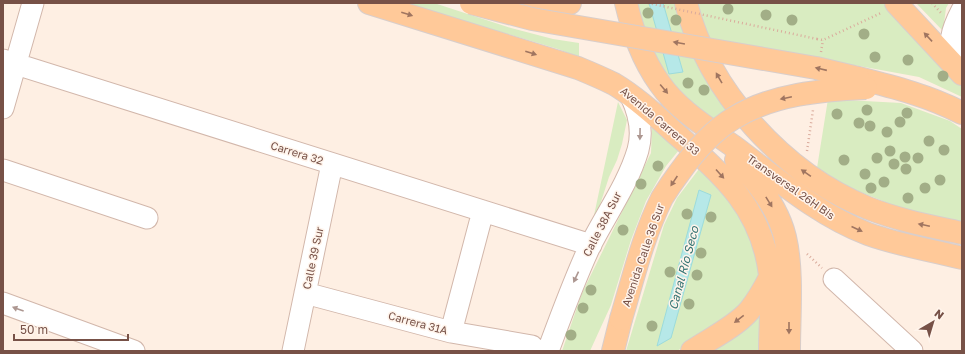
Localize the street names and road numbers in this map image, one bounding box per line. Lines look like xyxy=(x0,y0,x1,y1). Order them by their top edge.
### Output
street label: Avenida Carrera 33 xyxy=(618,84,702,157)
street label: Carrera 32 xyxy=(269,138,325,167)
street label: Transversal 26H Bis xyxy=(745,151,838,222)
street label: Calle 38A Sur xyxy=(580,189,624,258)
street label: Avenida Calle 36 Sur xyxy=(619,201,666,308)
street label: Calle 39 Sur xyxy=(300,225,326,290)
street label: Carrera 31A xyxy=(387,308,450,337)

